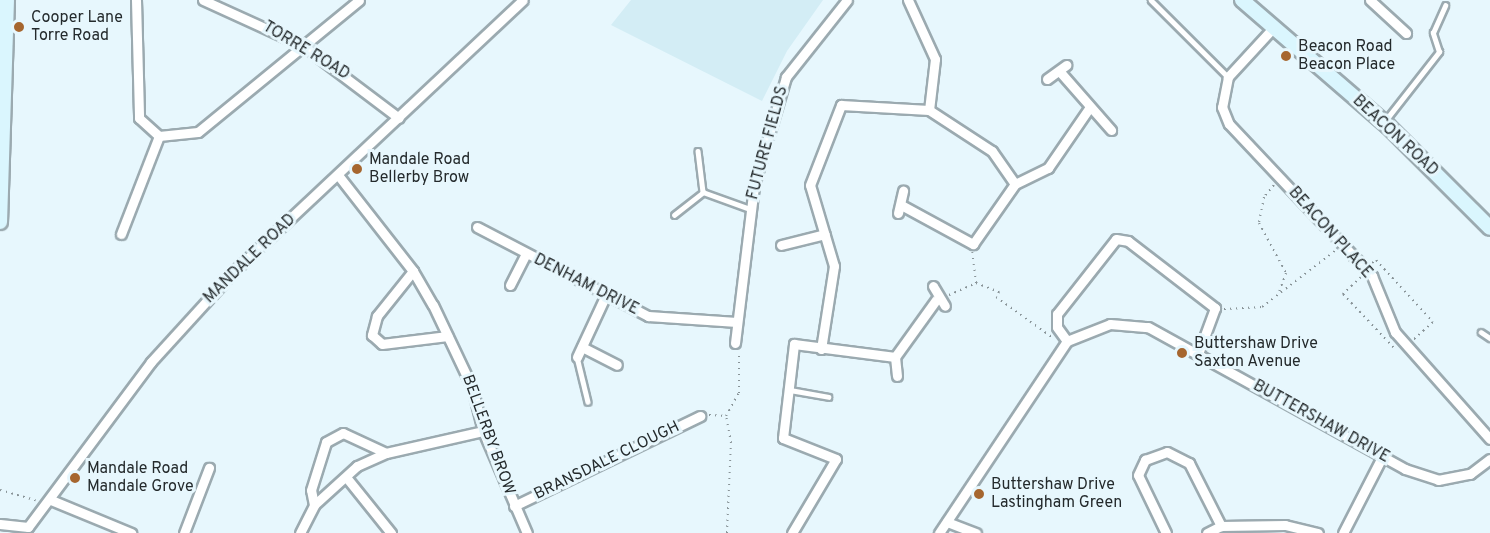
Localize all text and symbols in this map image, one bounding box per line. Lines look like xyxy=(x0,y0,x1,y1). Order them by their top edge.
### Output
place label: Cooper Lane Torre Road xyxy=(31,8,123,46)
street label: TORRE ROAD xyxy=(259,18,353,84)
marker: Cooper Lane Torre Road xyxy=(12,20,26,34)
place label: Beacon Road Beacon Place xyxy=(1298,37,1395,75)
marker: Beacon Road Beacon Place xyxy=(1279,49,1293,63)
street label: FUTURE FIELDS xyxy=(744,84,792,202)
street label: BEACON ROAD xyxy=(1348,91,1442,181)
place label: Mandale Road Bellerby Brow xyxy=(369,150,470,188)
marker: Mandale Road Bellerby Brow xyxy=(350,162,364,176)
street label: BEACON PLACE xyxy=(1284,183,1376,283)
street label: MANDALE ROAD xyxy=(200,210,300,308)
street label: DENHAM DRIVE xyxy=(530,250,642,320)
place label: Buttershaw Drive Saxton Avenue xyxy=(1194,334,1318,372)
marker: Buttershaw Drive Saxton Avenue xyxy=(1175,346,1189,360)
street label: BELLERBY BROW xyxy=(457,372,519,498)
street label: BUTTERSHAW DRIVE xyxy=(1249,376,1393,468)
street label: BRANSDALE CLOUGH xyxy=(531,417,683,505)
place label: Mandale Road Mandale Grove xyxy=(87,459,194,497)
marker: Mandale Road Mandale Grove xyxy=(68,471,82,485)
place label: Buttershaw Drive Lastingham Green xyxy=(991,475,1122,513)
marker: Buttershaw Drive Lastingham Green xyxy=(972,487,986,501)

